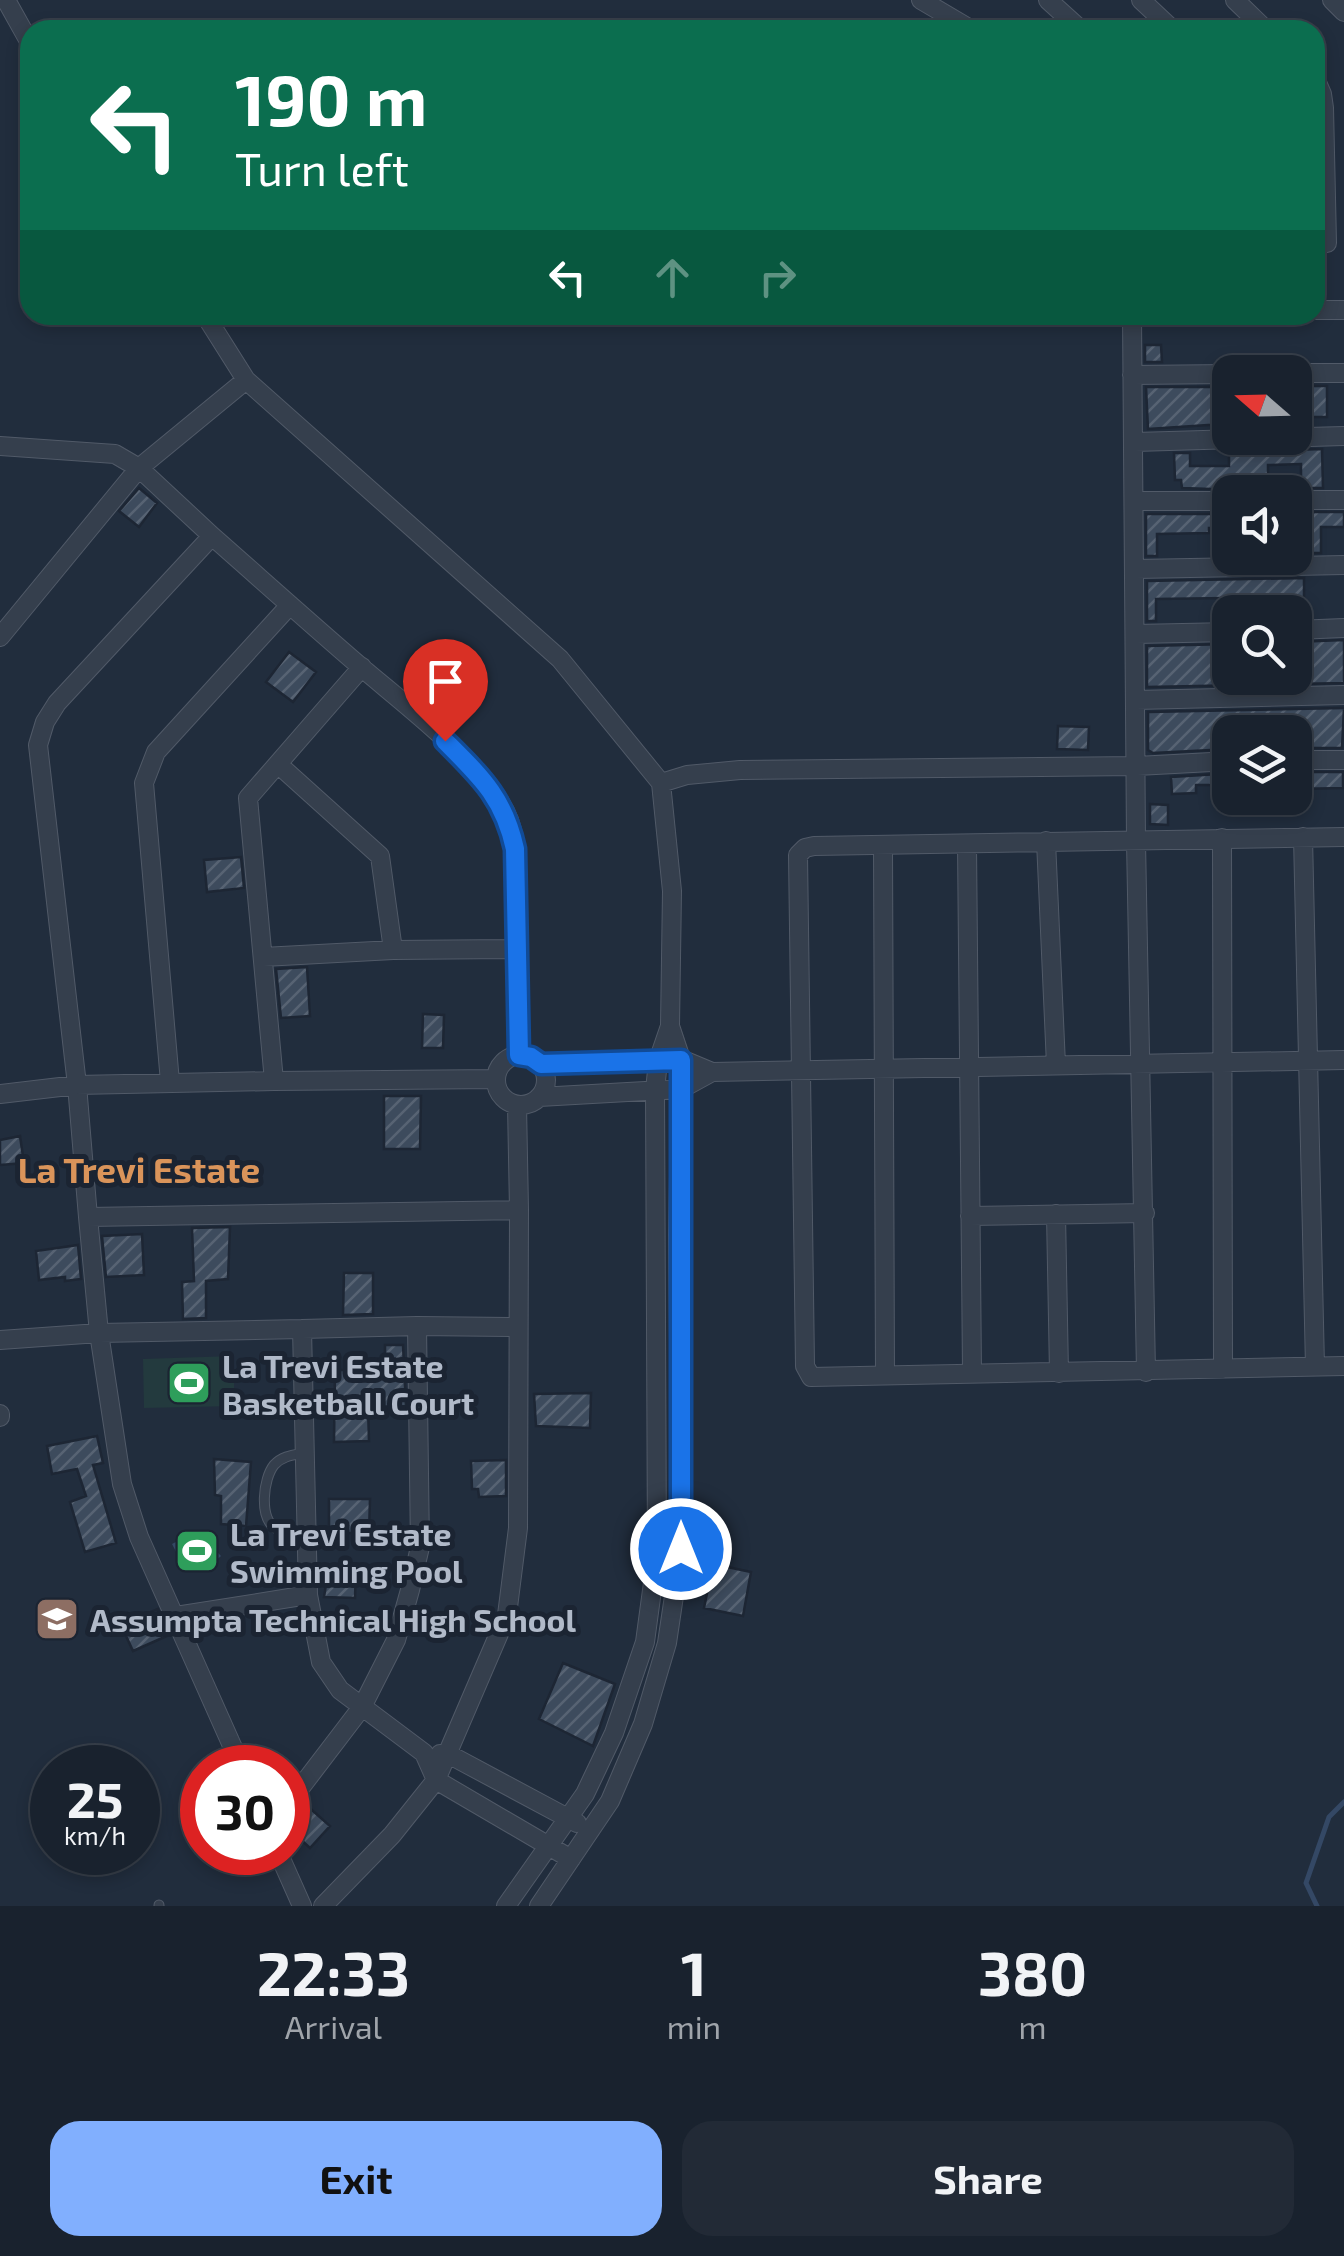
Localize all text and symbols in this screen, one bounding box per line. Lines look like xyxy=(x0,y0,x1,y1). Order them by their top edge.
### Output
text: 190 m xyxy=(235,56,428,140)
icon: left xyxy=(70,60,200,190)
text: Turn left xyxy=(235,141,409,195)
icon: left xyxy=(540,250,595,305)
icon: ahead xyxy=(645,250,700,305)
icon: right xyxy=(750,250,805,305)
north arrow xyxy=(1212,355,1312,455)
map controls xyxy=(1212,355,1312,815)
button: sound xyxy=(1212,475,1312,575)
button: search xyxy=(1212,595,1312,695)
pin xyxy=(403,639,488,742)
icon: arrive xyxy=(418,654,473,709)
button: layers xyxy=(1212,715,1312,815)
district label: La Trevi Estate xyxy=(18,1148,260,1190)
place label: La Trevi Estate Basketball Court xyxy=(222,1346,474,1421)
sports icon: La Trevi Estate Basketball Court xyxy=(166,1360,212,1406)
position arrow xyxy=(629,1497,733,1601)
place label: La Trevi Estate Swimming Pool xyxy=(230,1514,463,1589)
sports icon: La Trevi Estate Swimming Pool xyxy=(174,1528,220,1574)
school or university icon: Assumpta Technical High School xyxy=(34,1596,80,1642)
place label: Assumpta Technical High School xyxy=(90,1600,576,1638)
speed limit sign: 30 xyxy=(180,1745,310,1875)
text: 25 xyxy=(67,1768,123,1828)
text: km/h xyxy=(64,1820,126,1850)
text: 22:33 xyxy=(257,1936,410,2008)
text: 1 xyxy=(681,1936,707,2008)
text: 380 xyxy=(978,1936,1087,2008)
text: Arrival xyxy=(285,2007,382,2045)
text: min xyxy=(667,2007,721,2045)
text: m xyxy=(1019,2007,1047,2045)
button: Exit xyxy=(50,2121,662,2236)
button: Share xyxy=(682,2121,1294,2236)

